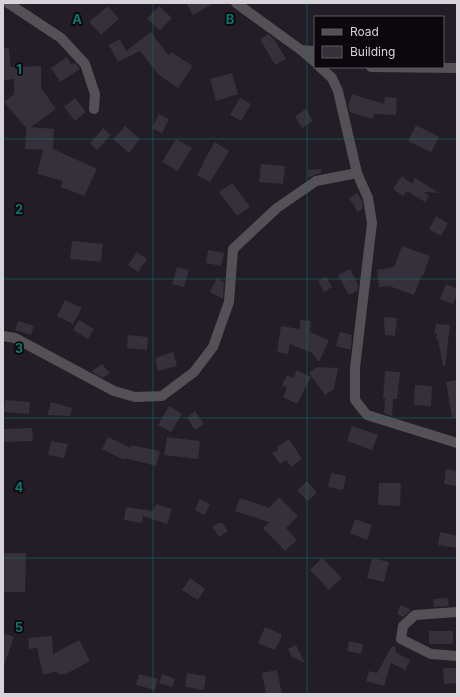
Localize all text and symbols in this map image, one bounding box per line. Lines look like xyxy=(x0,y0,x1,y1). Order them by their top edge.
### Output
text: A xyxy=(72,11,82,27)
text: B xyxy=(226,11,235,27)
legend xyxy=(314,16,444,68)
text: Road xyxy=(350,24,379,39)
text: Building xyxy=(350,44,395,59)
text: 1 xyxy=(16,61,22,77)
text: 2 xyxy=(15,201,23,217)
text: 3 xyxy=(15,340,23,356)
text: 4 xyxy=(15,479,24,495)
text: 5 xyxy=(15,619,23,635)

